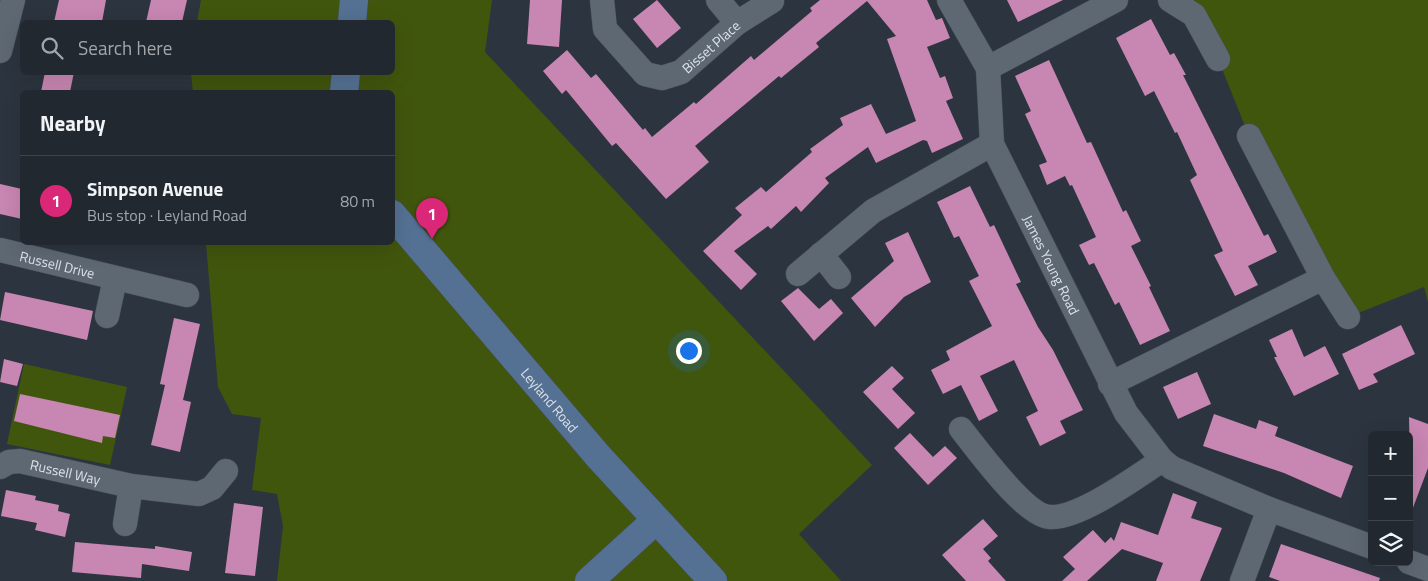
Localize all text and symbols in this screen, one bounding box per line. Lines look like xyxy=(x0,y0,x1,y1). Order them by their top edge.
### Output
street label: Bisset Place xyxy=(677,15,744,78)
search box xyxy=(20,20,395,75)
text: Search here xyxy=(78,33,172,62)
icon: search xyxy=(38,34,66,62)
text: Nearby xyxy=(40,107,105,139)
text: Simpson Avenue xyxy=(87,174,223,203)
text: 1 xyxy=(52,189,60,213)
text: 80 m xyxy=(340,189,375,213)
pin: 1 xyxy=(416,198,448,239)
text: Bus stop · Leyland Road xyxy=(87,203,247,227)
street label: James Young Road xyxy=(1018,211,1086,318)
street label: Russell Drive xyxy=(18,245,97,283)
your location xyxy=(676,338,702,364)
street label: Leyland Road xyxy=(517,363,584,437)
map controls xyxy=(1368,431,1413,566)
button: + xyxy=(1368,431,1413,476)
street label: Russell Way xyxy=(28,453,103,489)
button: − xyxy=(1368,476,1413,521)
button: layers xyxy=(1368,521,1413,566)

